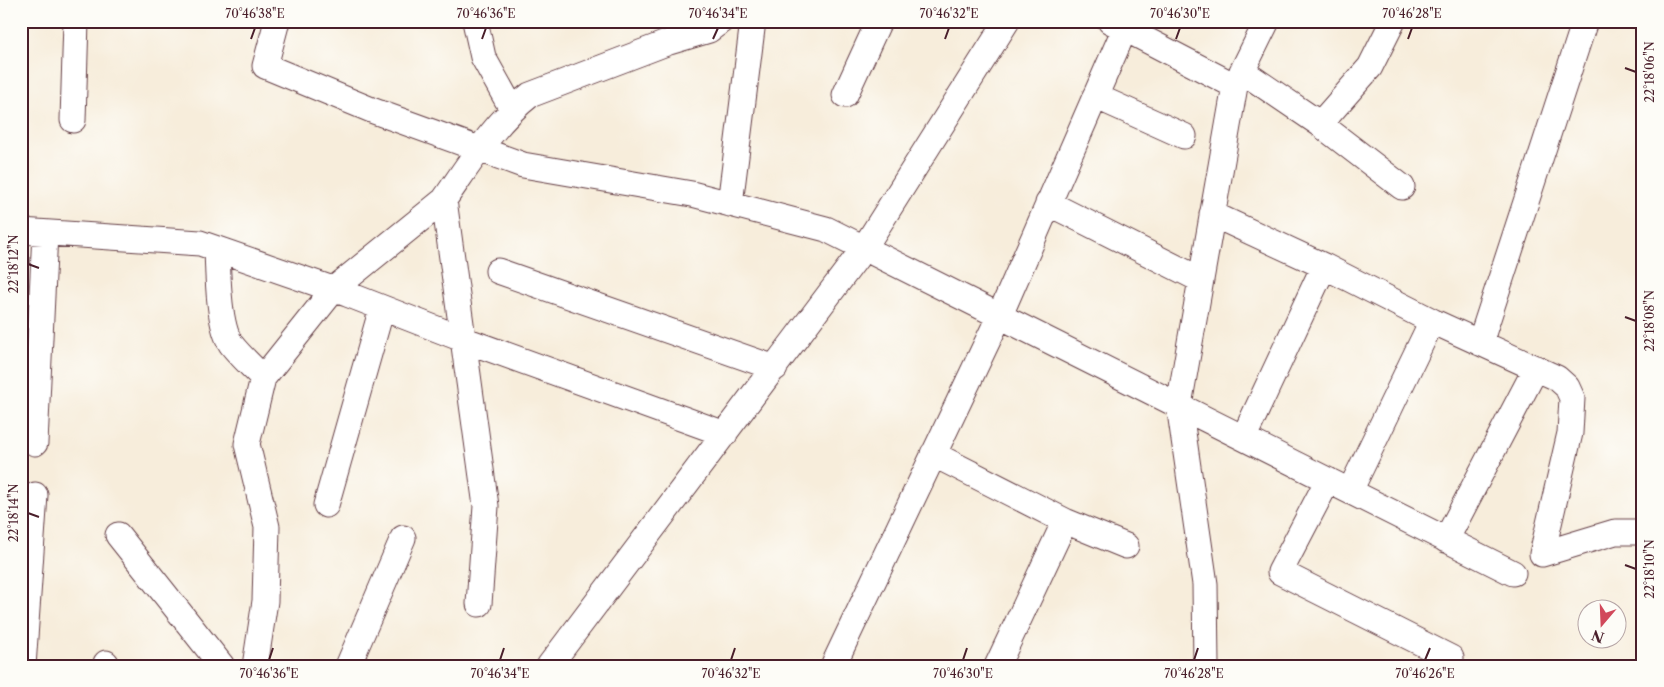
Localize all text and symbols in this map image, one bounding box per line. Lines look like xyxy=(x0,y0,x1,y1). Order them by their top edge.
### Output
text: 70°46'38"E xyxy=(225,6,285,21)
text: 70°46'36"E xyxy=(456,6,516,21)
text: 70°46'34"E xyxy=(688,6,748,21)
text: 70°46'32"E xyxy=(919,6,979,21)
text: 70°46'30"E xyxy=(1150,6,1210,21)
text: 70°46'28"E xyxy=(1382,6,1442,21)
text: 22°18'06"N xyxy=(1642,41,1657,103)
text: 22°18'12"N xyxy=(6,234,21,293)
text: 22°18'08"N xyxy=(1642,290,1657,352)
text: 22°18'14"N xyxy=(6,484,21,542)
text: 22°18'10"N xyxy=(1642,539,1657,599)
north arrow xyxy=(1576,600,1626,650)
text: N xyxy=(1589,626,1606,647)
text: 70°46'36"E xyxy=(239,666,299,681)
text: 70°46'34"E xyxy=(470,666,530,681)
text: 70°46'32"E xyxy=(701,666,761,681)
text: 70°46'30"E xyxy=(933,666,993,681)
text: 70°46'28"E xyxy=(1164,666,1224,681)
text: 70°46'26"E xyxy=(1395,666,1455,681)

